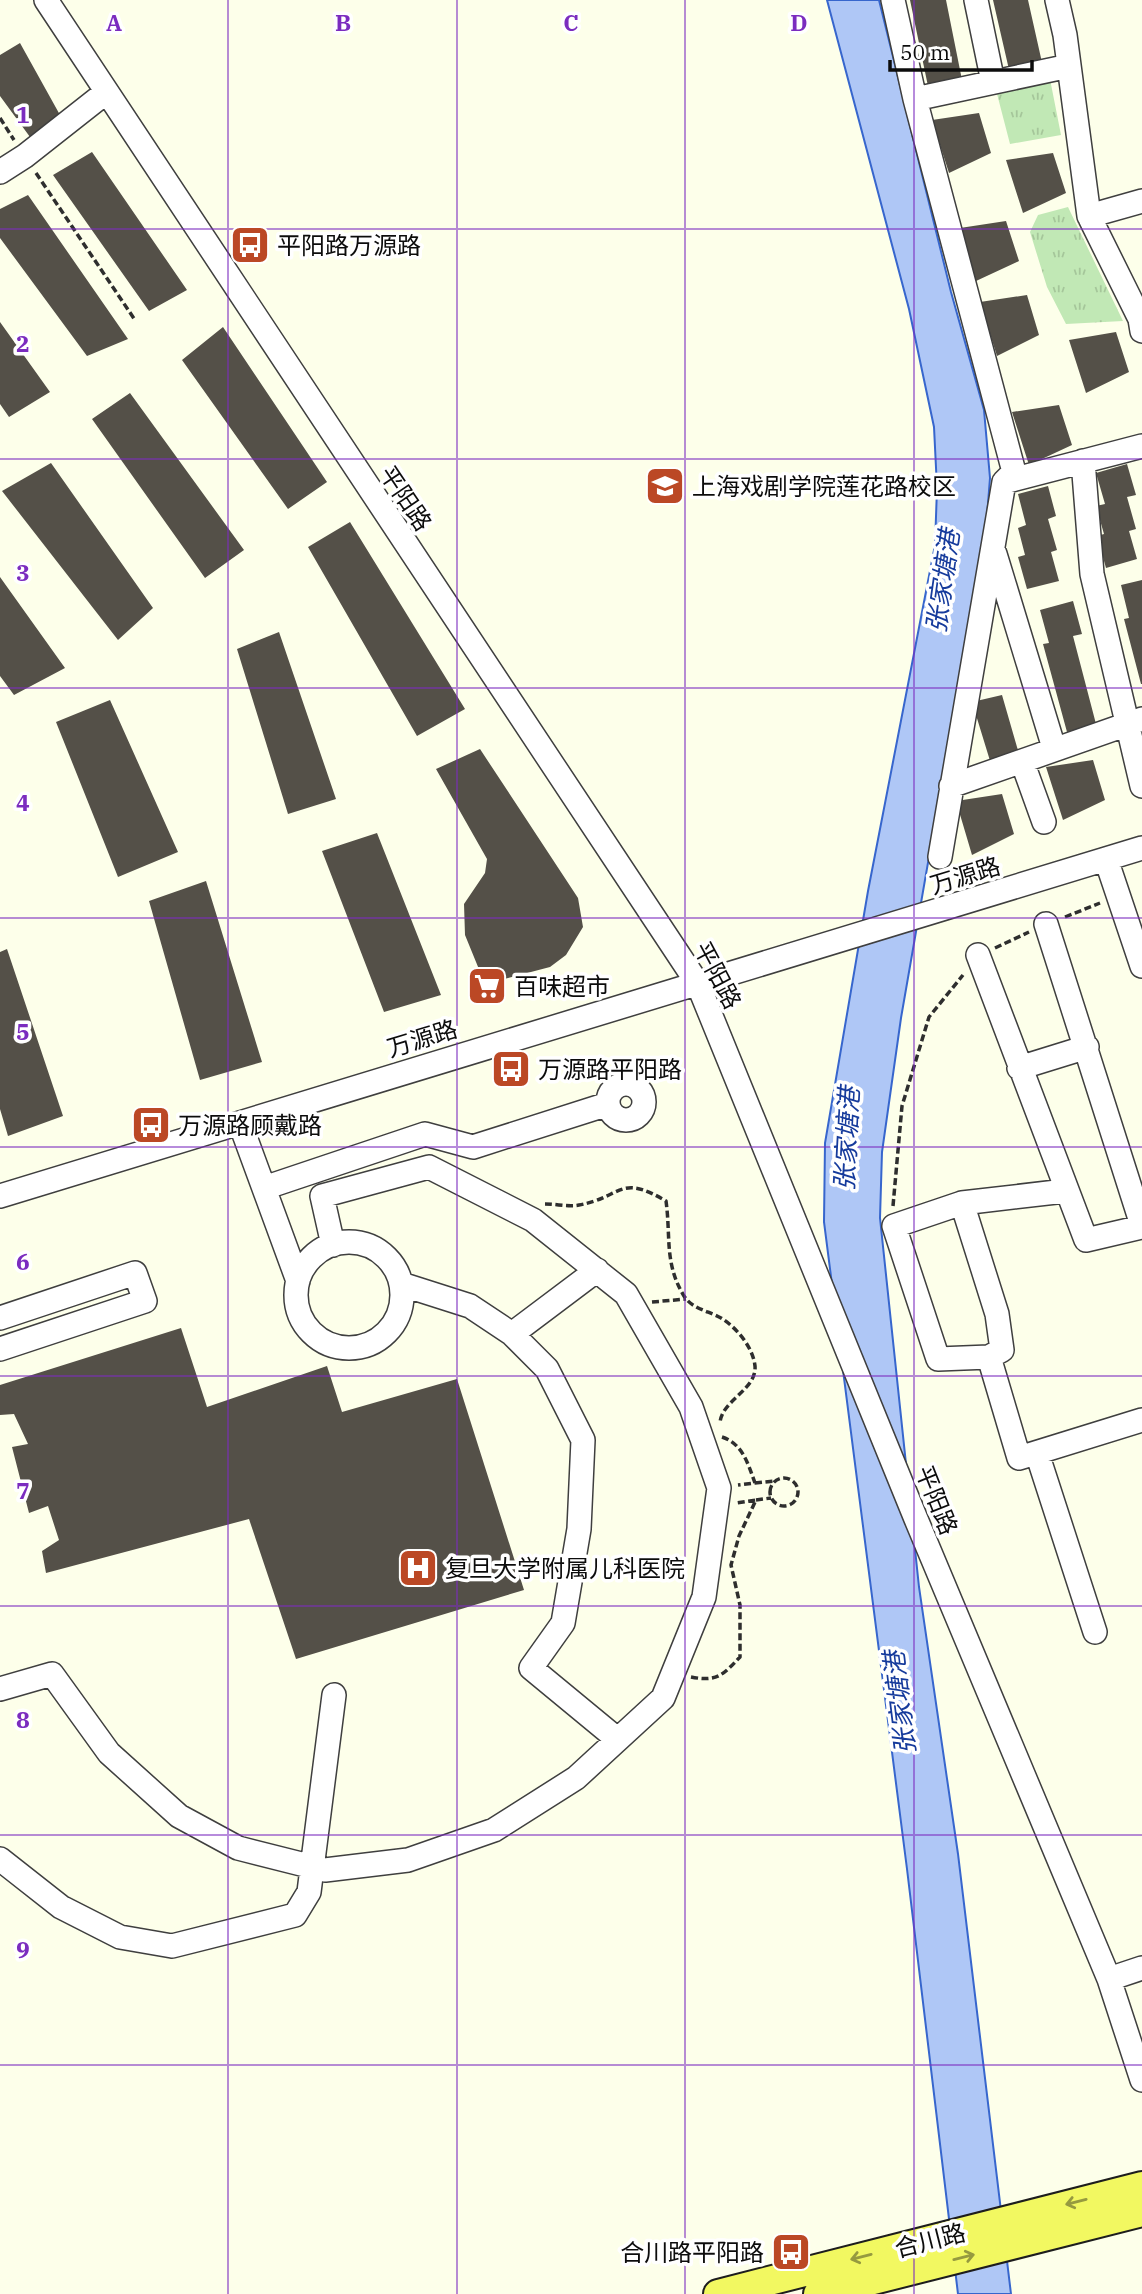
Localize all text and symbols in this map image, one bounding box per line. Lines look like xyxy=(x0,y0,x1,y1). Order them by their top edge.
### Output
text: A xyxy=(106,7,122,37)
text: B xyxy=(335,7,351,37)
text: C xyxy=(563,7,579,37)
text: D xyxy=(790,7,808,37)
scale bar xyxy=(890,28,1032,72)
text: 50 m xyxy=(900,38,950,66)
text: 1 xyxy=(16,99,30,129)
bus stop icon: 平阳路万源路 xyxy=(229,224,271,266)
place label: 平阳路万源路 xyxy=(277,229,421,261)
text: 2 xyxy=(16,328,30,358)
street label: 平阳路 xyxy=(373,459,439,537)
school or university icon: 上海戏剧学院莲花路校区 xyxy=(644,465,686,507)
place label: 上海戏剧学院莲花路校区 xyxy=(692,470,956,502)
water label: 张家塘港 xyxy=(918,523,967,635)
text: 3 xyxy=(16,557,30,587)
text: 4 xyxy=(16,787,30,817)
street label: 万源路 xyxy=(926,849,1004,901)
street label: 平阳路 xyxy=(687,936,749,1014)
supermarket icon: 百味超市 xyxy=(466,965,508,1007)
place label: 百味超市 xyxy=(514,970,610,1002)
street label: 万源路 xyxy=(383,1012,461,1064)
text: 5 xyxy=(16,1016,30,1046)
bus stop icon: 万源路平阳路 xyxy=(490,1048,532,1090)
place label: 万源路平阳路 xyxy=(538,1053,682,1085)
water label: 张家塘港 xyxy=(826,1082,866,1192)
bus stop icon: 万源路顾戴路 xyxy=(130,1104,172,1146)
place label: 万源路顾戴路 xyxy=(178,1109,322,1141)
text: 6 xyxy=(16,1246,30,1276)
street label: 平阳路 xyxy=(909,1461,965,1539)
text: 7 xyxy=(16,1475,30,1505)
hospital icon: 复旦大学附属儿科医院 xyxy=(397,1547,439,1589)
place label: 复旦大学附属儿科医院 xyxy=(445,1552,685,1584)
water label: 张家塘港 xyxy=(875,1645,922,1757)
text: 8 xyxy=(16,1704,30,1734)
text: 9 xyxy=(16,1934,30,1964)
one-way arrow xyxy=(1065,2196,1088,2209)
street label: 合川路 xyxy=(891,2216,969,2264)
bus stop icon: 合川路平阳路 xyxy=(770,2231,812,2273)
place label: 合川路平阳路 xyxy=(620,2236,764,2268)
one-way arrow xyxy=(952,2250,975,2263)
one-way arrow xyxy=(850,2251,873,2264)

